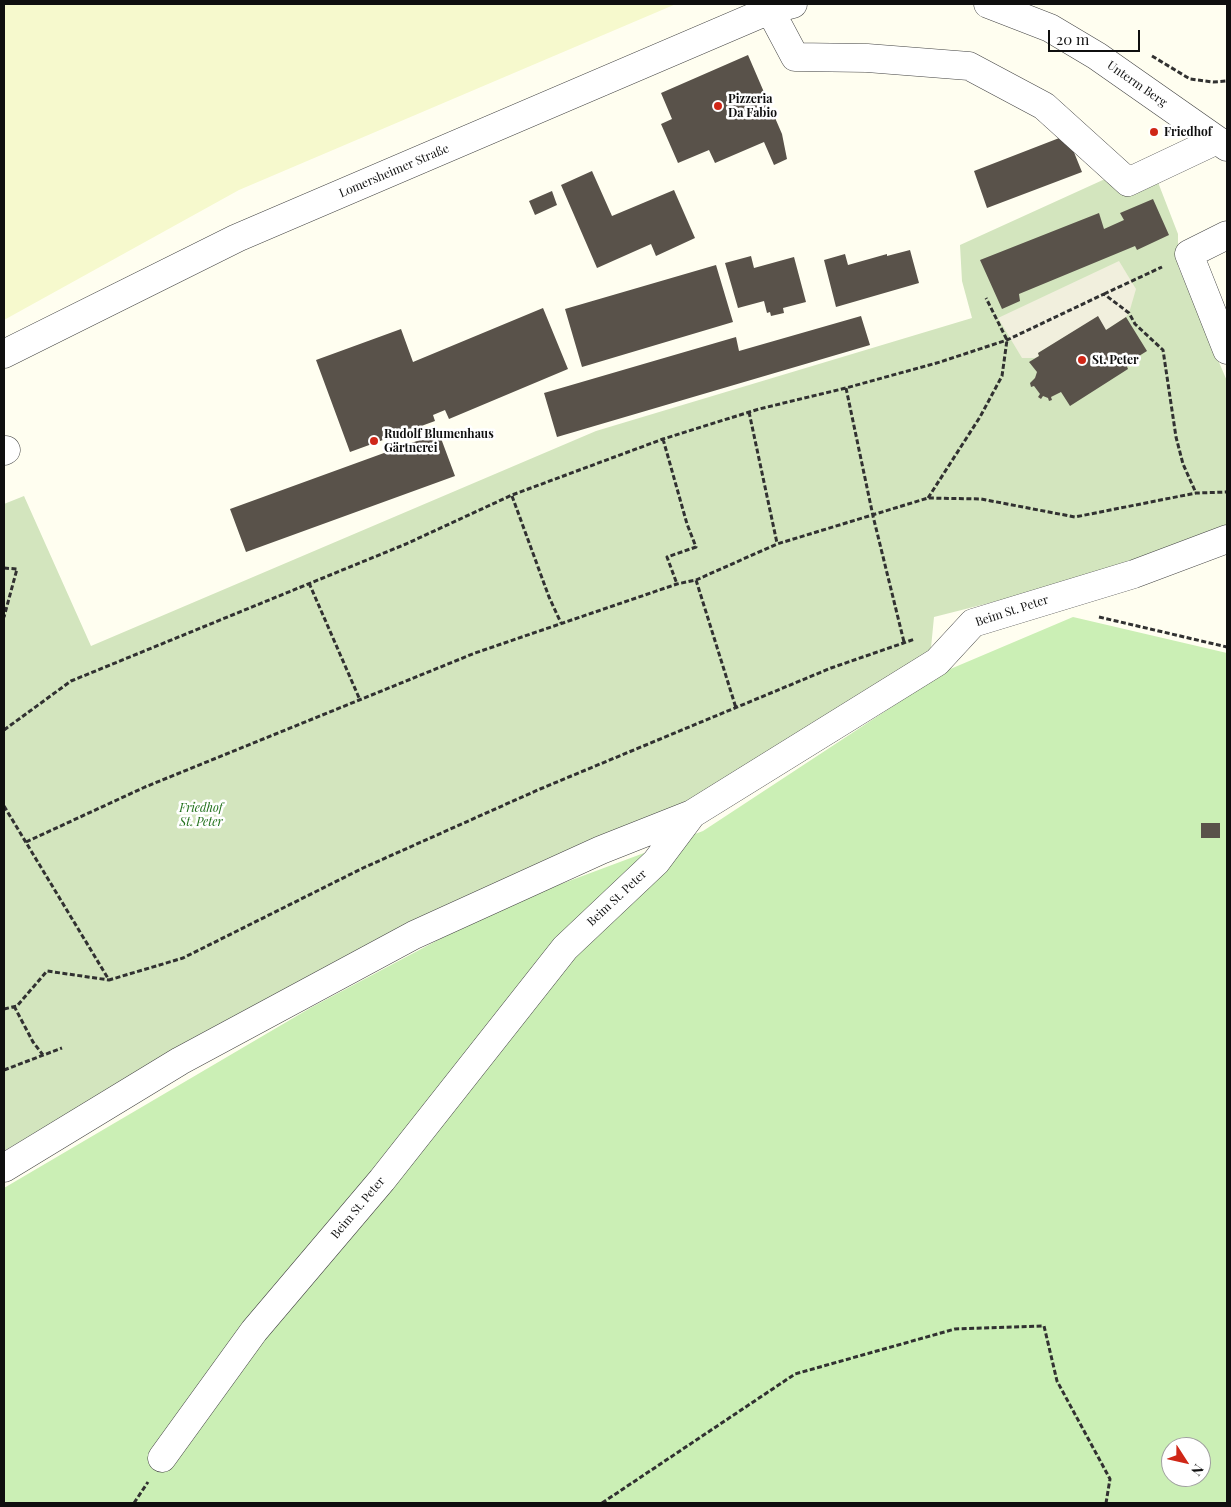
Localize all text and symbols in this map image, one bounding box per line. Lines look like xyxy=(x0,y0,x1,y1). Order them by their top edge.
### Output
scale bar xyxy=(1051,20,1144,52)
text: 20 m xyxy=(1056,29,1089,49)
street label: Unterm Berg xyxy=(1104,58,1170,110)
place label: Pizzeria Da Fabio xyxy=(728,92,777,120)
marker: Pizzeria Da Fabio xyxy=(712,100,724,112)
place label: Friedhof xyxy=(1164,125,1212,139)
marker: Friedhof xyxy=(1148,126,1160,138)
street label: Lomersheimer Straße xyxy=(337,141,451,201)
place label: St. Peter xyxy=(1092,353,1139,367)
marker: St. Peter xyxy=(1076,354,1088,366)
place label: Rudolf Blumenhaus Gärtnerei xyxy=(384,427,494,455)
marker: Rudolf Blumenhaus Gärtnerei xyxy=(368,435,380,447)
street label: Beim St. Peter xyxy=(974,592,1050,630)
park label: Friedhof St. Peter xyxy=(179,801,223,829)
street label: Beim St. Peter xyxy=(584,867,650,929)
street label: Beim St. Peter xyxy=(328,1174,388,1242)
north arrow xyxy=(1161,1437,1211,1487)
text: N xyxy=(1187,1461,1209,1480)

